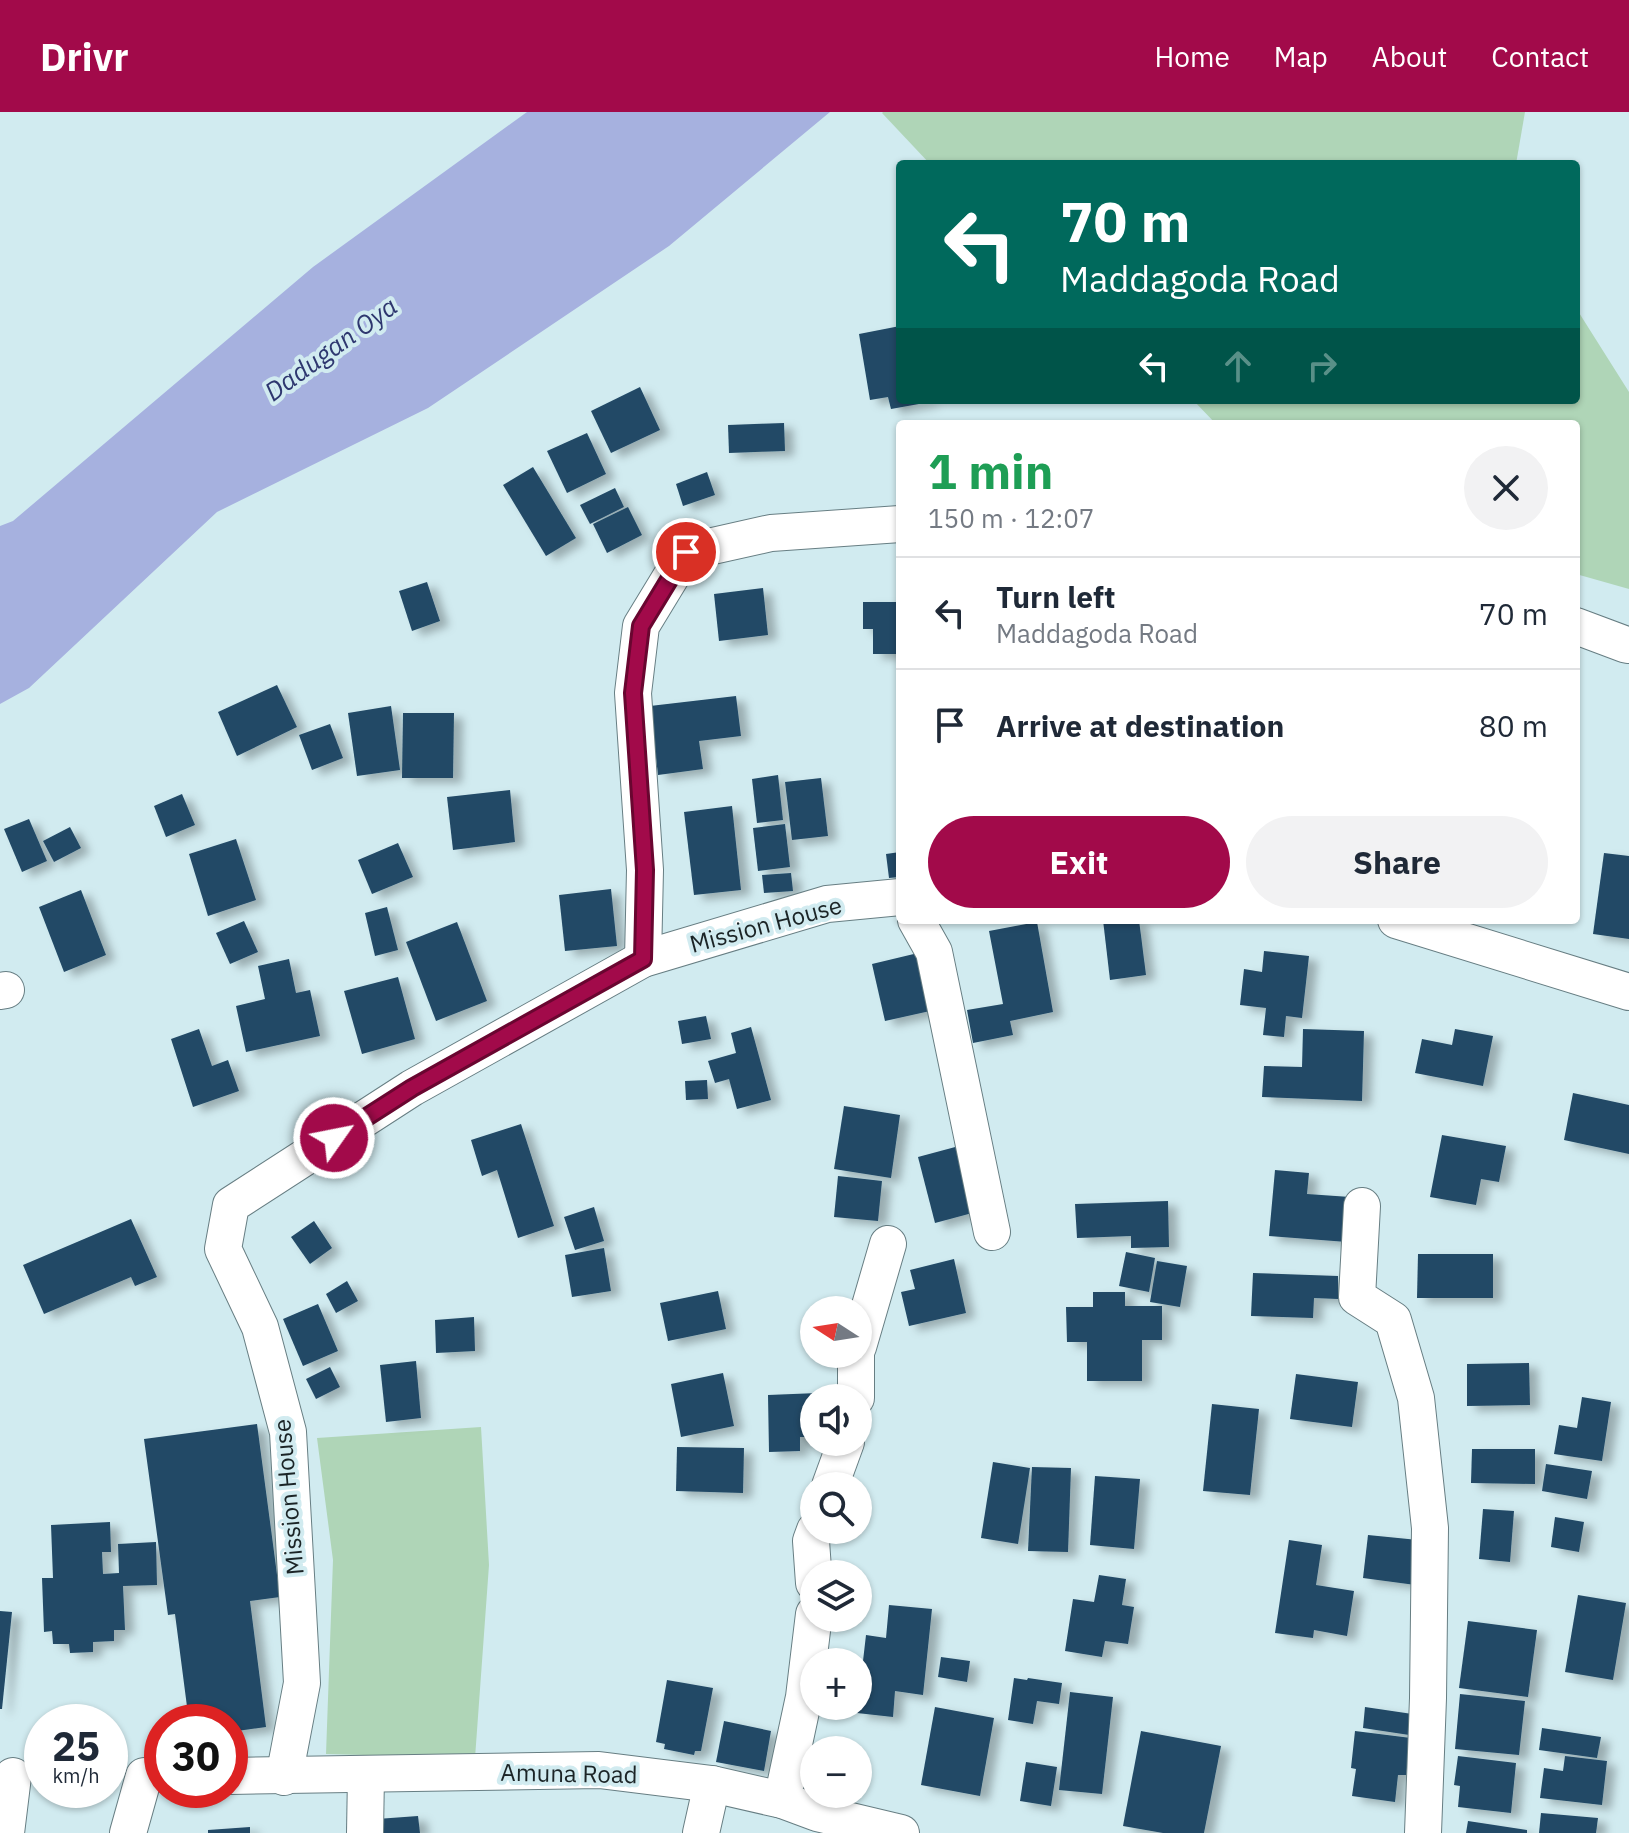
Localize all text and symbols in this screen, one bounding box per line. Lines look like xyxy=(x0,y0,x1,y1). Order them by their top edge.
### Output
text: Drivr xyxy=(40,32,129,81)
text: Home xyxy=(1154,38,1230,75)
text: Map xyxy=(1274,38,1328,75)
text: About xyxy=(1372,38,1447,75)
text: Contact xyxy=(1491,38,1589,75)
text: 70 m xyxy=(1060,185,1190,257)
icon: left xyxy=(928,192,1032,296)
text: Maddagoda Road xyxy=(1060,255,1340,302)
water label: Dadugan Oya xyxy=(257,289,404,408)
icon: left xyxy=(1132,344,1176,388)
icon: ahead xyxy=(1216,344,1260,388)
icon: right xyxy=(1300,344,1344,388)
text: 1 min xyxy=(928,440,1053,502)
button: close xyxy=(1464,446,1548,530)
text: 150 m · 12:07 xyxy=(928,501,1094,535)
pin xyxy=(652,518,720,586)
icon: arrive xyxy=(664,530,708,574)
text: Turn left xyxy=(996,577,1115,616)
icon: left xyxy=(928,591,972,635)
text: 70 m xyxy=(1479,594,1548,633)
text: Maddagoda Road xyxy=(996,616,1198,650)
icon: arrive xyxy=(928,703,972,747)
text: Arrive at destination xyxy=(996,706,1284,745)
text: 80 m xyxy=(1479,706,1548,745)
button: Exit xyxy=(928,816,1230,908)
button: Share xyxy=(1246,816,1548,908)
street label: Mission House xyxy=(686,888,845,960)
position arrow xyxy=(292,1096,376,1180)
north arrow xyxy=(800,1296,872,1368)
map controls xyxy=(800,1296,872,1808)
button: sound xyxy=(800,1384,872,1456)
street label: Mission House xyxy=(265,1418,311,1576)
button: search xyxy=(800,1472,872,1544)
button: layers xyxy=(800,1560,872,1632)
button: + xyxy=(800,1648,872,1720)
speed limit sign: 30 xyxy=(144,1704,248,1808)
text: 25 xyxy=(52,1720,100,1772)
button: − xyxy=(800,1736,872,1808)
street label: Amuna Road xyxy=(500,1756,638,1790)
text: km/h xyxy=(52,1762,100,1789)

